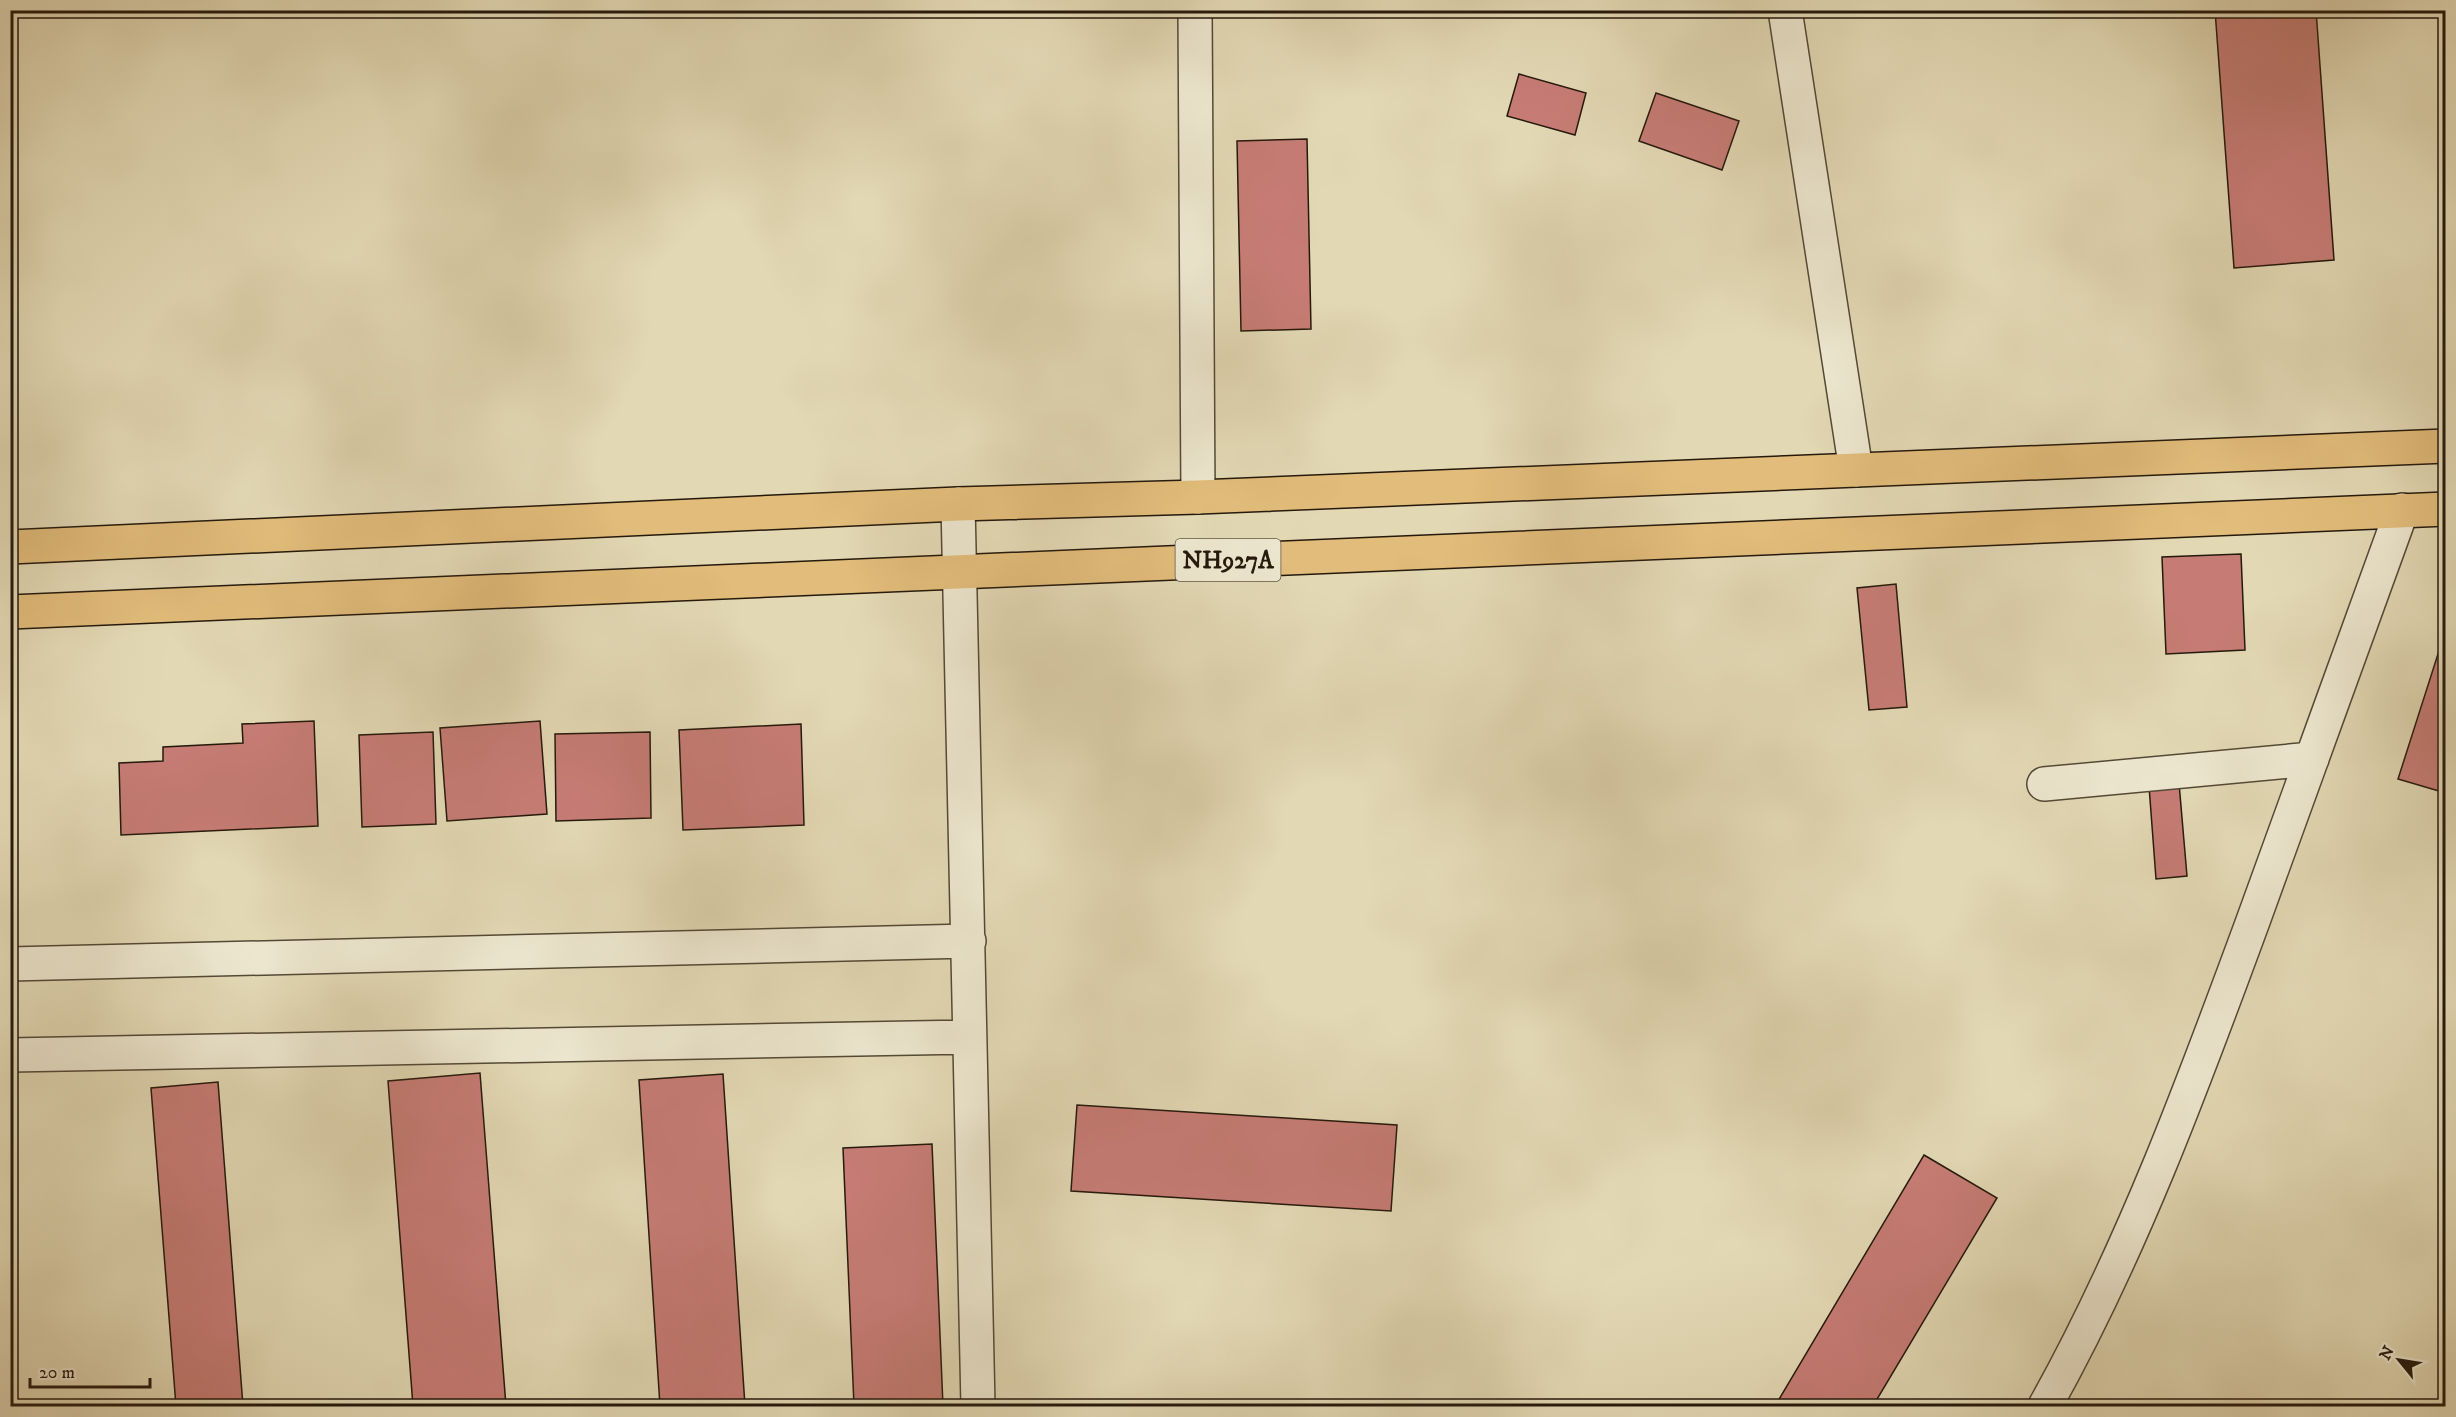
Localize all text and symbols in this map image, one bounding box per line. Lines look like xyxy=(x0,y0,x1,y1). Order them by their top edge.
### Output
road number: NH927A xyxy=(1176,539,1280,581)
north arrow xyxy=(2369,1330,2429,1390)
text: N xyxy=(2375,1342,2399,1364)
scale bar xyxy=(30,1351,150,1389)
text: 20 m xyxy=(39,1362,75,1384)

